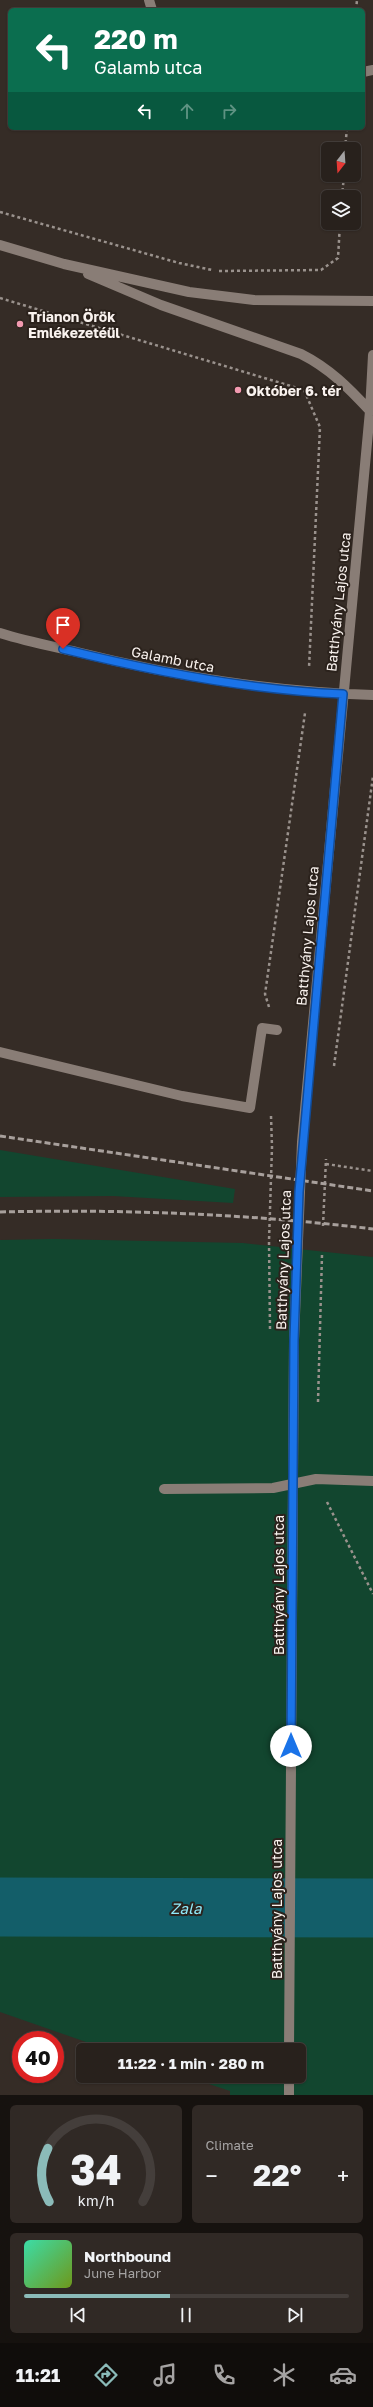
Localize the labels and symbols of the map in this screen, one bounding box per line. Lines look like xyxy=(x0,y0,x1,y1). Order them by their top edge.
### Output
north arrow xyxy=(321,142,361,182)
place label: Trianon Örök Emlékezetéül xyxy=(28,308,120,341)
marker: Trianon Örök Emlékezetéül xyxy=(15,319,25,329)
place label: Október 6. tér xyxy=(246,382,342,399)
marker: Október 6. tér xyxy=(233,385,243,395)
street label: Batthyány Lajos utca xyxy=(322,531,354,673)
pin xyxy=(46,608,80,649)
street label: Galamb utca xyxy=(130,643,216,675)
street label: Batthyány Lajos utca xyxy=(292,865,322,1007)
street label: Batthyány Lajos utca xyxy=(272,1190,294,1330)
street label: Batthyány Lajos utca xyxy=(270,1515,287,1655)
position arrow xyxy=(270,1725,312,1767)
street label: Batthyány Lajos utca xyxy=(268,1839,285,1979)
water label: Zala xyxy=(171,1899,202,1917)
speed limit sign: 40 xyxy=(12,2031,64,2083)

